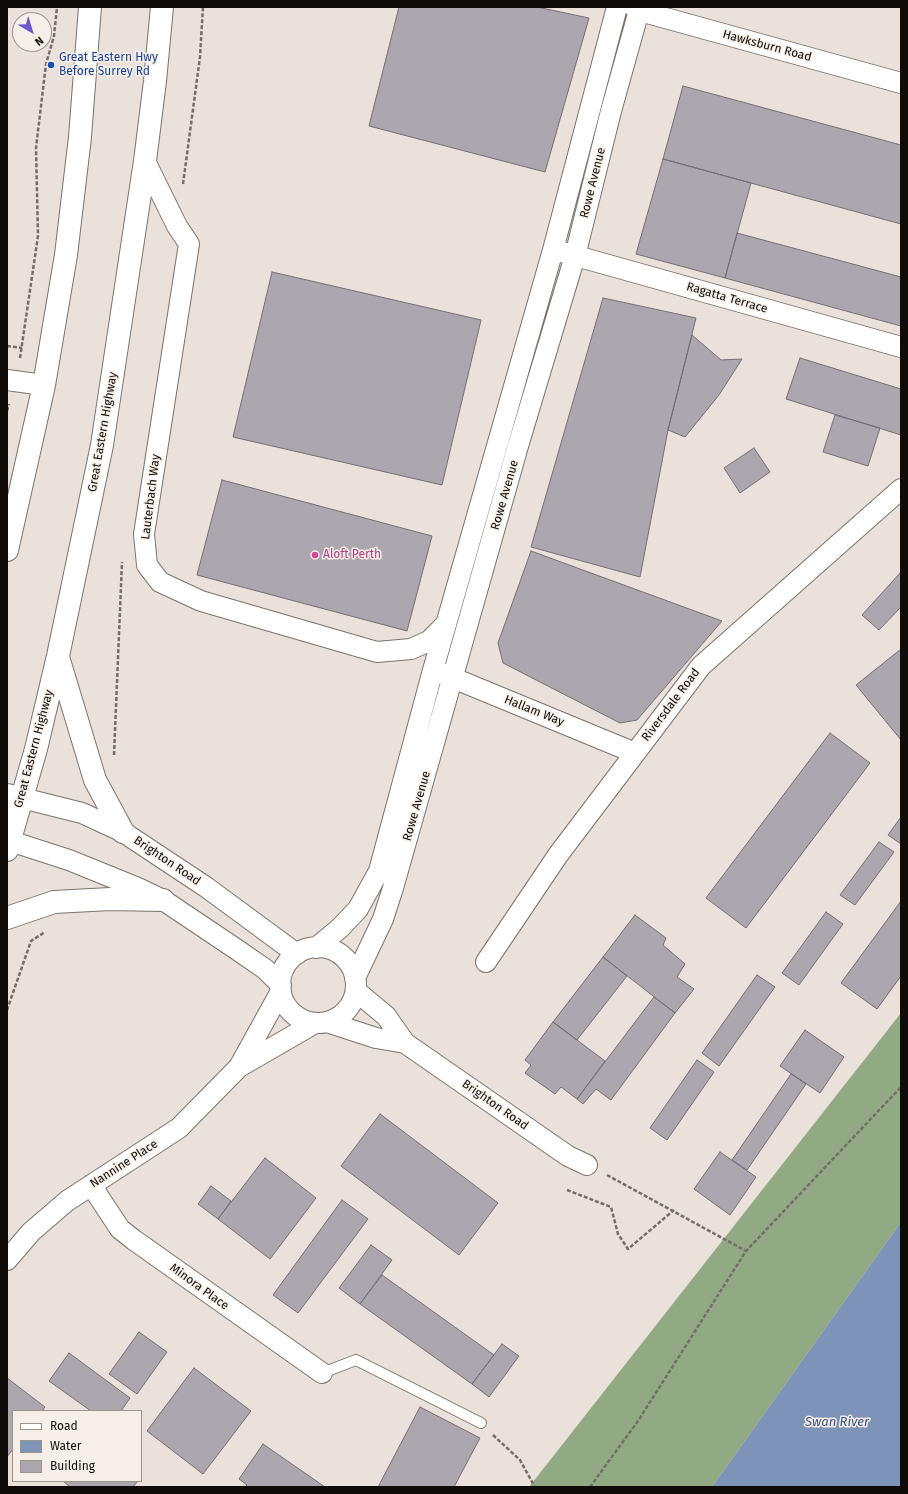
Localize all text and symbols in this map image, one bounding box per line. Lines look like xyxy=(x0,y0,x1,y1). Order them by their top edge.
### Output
north arrow xyxy=(12,12,52,52)
street label: Hawksburn Road xyxy=(721,27,813,65)
text: N xyxy=(32,34,46,48)
place label: Great Eastern Hwy Before Surrey Rd xyxy=(59,51,158,79)
marker: Great Eastern Hwy Before Surrey Rd xyxy=(46,60,56,70)
street label: Rowe Avenue xyxy=(577,146,609,220)
street label: Ragatta Terrace xyxy=(685,280,769,316)
street label: Great Eastern Highway xyxy=(85,371,121,493)
street label: Lauterbach Way xyxy=(139,453,163,541)
street label: Rowe Avenue xyxy=(488,458,522,532)
place label: Aloft Perth xyxy=(323,548,381,562)
marker: Aloft Perth xyxy=(310,550,320,560)
street label: Riversdale Road xyxy=(639,666,703,744)
street label: Great Eastern Highway xyxy=(11,688,57,810)
street label: Hallam Way xyxy=(502,692,566,730)
street label: Rowe Avenue xyxy=(400,769,434,843)
street label: Brighton Road xyxy=(131,833,203,889)
street label: Brighton Road xyxy=(459,1077,531,1133)
street label: Nannine Place xyxy=(87,1137,161,1191)
street label: Minora Place xyxy=(167,1261,231,1313)
legend xyxy=(12,1410,142,1482)
water label: Swan River xyxy=(805,1414,869,1430)
text: Road xyxy=(50,1419,78,1433)
text: Water xyxy=(50,1439,81,1453)
text: Building xyxy=(50,1459,95,1473)

